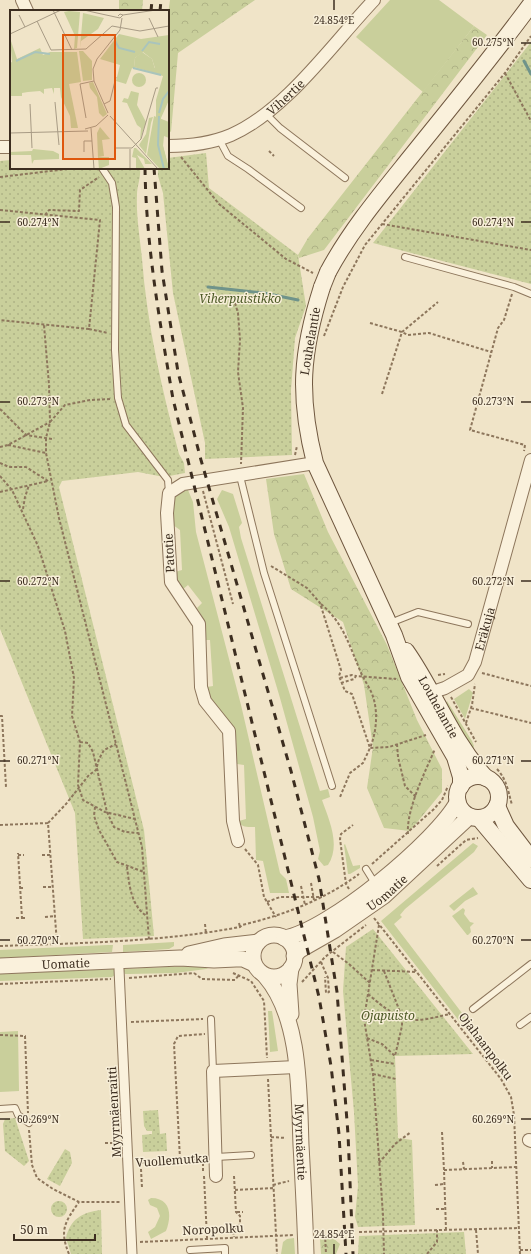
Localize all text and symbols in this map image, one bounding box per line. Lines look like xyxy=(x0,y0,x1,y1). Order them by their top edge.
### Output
inset map xyxy=(10,10,169,169)
text: 24.854°E xyxy=(314,13,354,27)
text: 60.275°N xyxy=(472,35,514,49)
street label: Vihertie xyxy=(263,75,308,119)
text: 60.274°N xyxy=(17,215,59,229)
text: 60.274°N xyxy=(472,215,514,229)
park label: Viherpuistikko xyxy=(199,290,281,307)
street label: Louhelantie xyxy=(296,306,324,376)
text: 60.273°N xyxy=(17,394,59,408)
text: 60.273°N xyxy=(472,394,514,408)
street label: Patotie xyxy=(159,533,179,573)
text: 60.272°N xyxy=(17,574,59,588)
text: 60.272°N xyxy=(472,574,514,588)
street label: Eräkuja xyxy=(470,605,498,652)
street label: Louhelantie xyxy=(415,673,463,741)
text: 60.271°N xyxy=(17,753,59,767)
text: 60.271°N xyxy=(472,753,514,767)
street label: Uomatie xyxy=(363,870,411,914)
text: 60.270°N xyxy=(17,933,59,947)
text: 60.270°N xyxy=(472,933,514,947)
street label: Uomatie xyxy=(42,954,90,973)
park label: Ojapuisto xyxy=(361,1007,415,1024)
street label: Ojahaanpolku xyxy=(455,1009,517,1084)
street label: Myyrmäenraitti xyxy=(103,1066,125,1158)
street label: Myyrmäentie xyxy=(291,1103,311,1181)
text: 60.269°N xyxy=(17,1112,59,1126)
text: 60.269°N xyxy=(472,1112,514,1126)
street label: Vuollemutka xyxy=(135,1149,209,1171)
scale bar xyxy=(14,1216,95,1242)
street label: Noropolku xyxy=(182,1219,244,1239)
text: 50 m xyxy=(20,1221,48,1238)
text: 24.854°E xyxy=(314,1227,354,1241)

